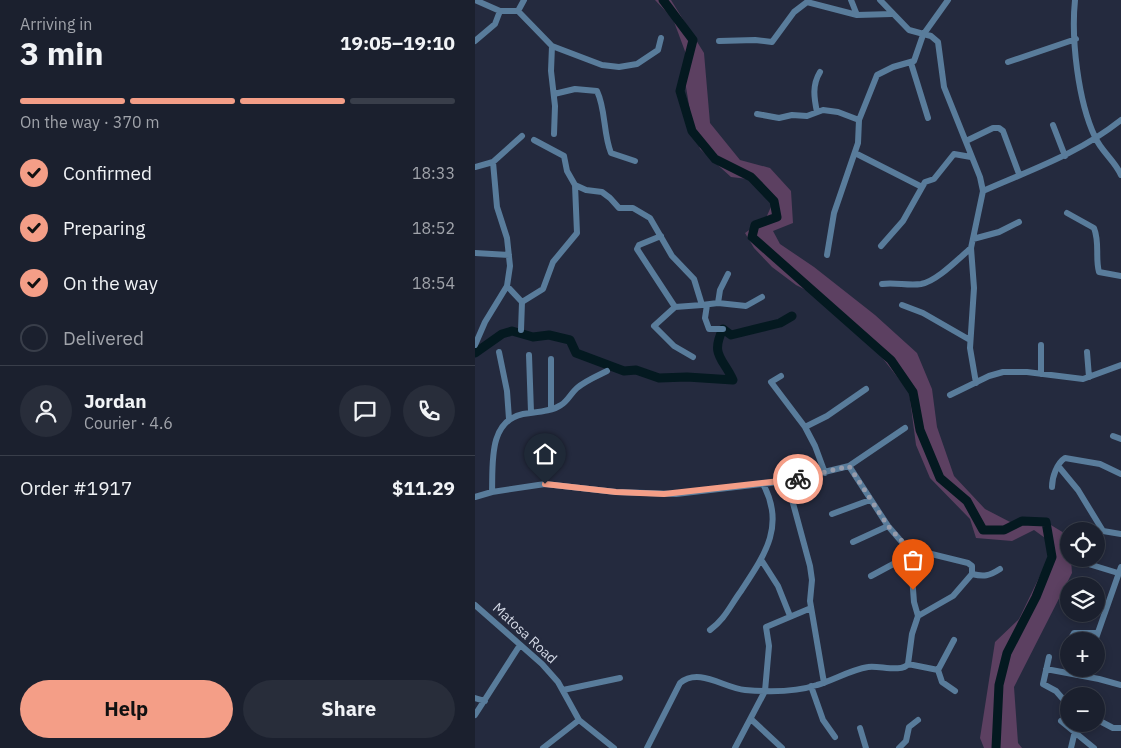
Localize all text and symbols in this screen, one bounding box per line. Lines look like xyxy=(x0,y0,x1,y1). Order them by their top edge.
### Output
text: Arriving in xyxy=(20,14,92,34)
text: 19:05–19:10 xyxy=(340,31,455,55)
text: 3 min xyxy=(20,32,104,74)
text: On the way · 370 m xyxy=(20,112,159,132)
icon: check xyxy=(20,159,48,187)
text: Confirmed xyxy=(63,161,152,185)
text: 18:33 xyxy=(412,163,455,183)
icon: check xyxy=(20,214,48,242)
text: Preparing xyxy=(63,216,145,240)
text: 18:52 xyxy=(412,218,455,238)
icon: check xyxy=(20,269,48,297)
text: On the way xyxy=(63,271,158,295)
text: 18:54 xyxy=(412,273,455,293)
text: Delivered xyxy=(63,326,144,350)
button: person xyxy=(20,385,72,437)
button: chat xyxy=(339,385,391,437)
button: phone xyxy=(403,385,455,437)
text: Jordan xyxy=(84,389,147,413)
text: Courier · 4.6 xyxy=(84,413,173,433)
pin xyxy=(524,433,566,484)
icon: home xyxy=(531,440,559,468)
courier xyxy=(773,454,823,504)
icon: bike xyxy=(784,465,812,493)
text: Order #1917 xyxy=(20,476,132,500)
text: $11.29 xyxy=(392,476,455,500)
map controls xyxy=(1060,522,1105,732)
button: locate xyxy=(1060,522,1105,567)
pin xyxy=(892,539,934,590)
icon: bag xyxy=(899,546,927,574)
button: layers xyxy=(1060,577,1105,622)
street label: Matosa Road xyxy=(489,599,561,667)
button: + xyxy=(1060,632,1105,677)
button: Help xyxy=(20,680,233,738)
button: Share xyxy=(243,680,455,738)
button: − xyxy=(1060,687,1105,732)

